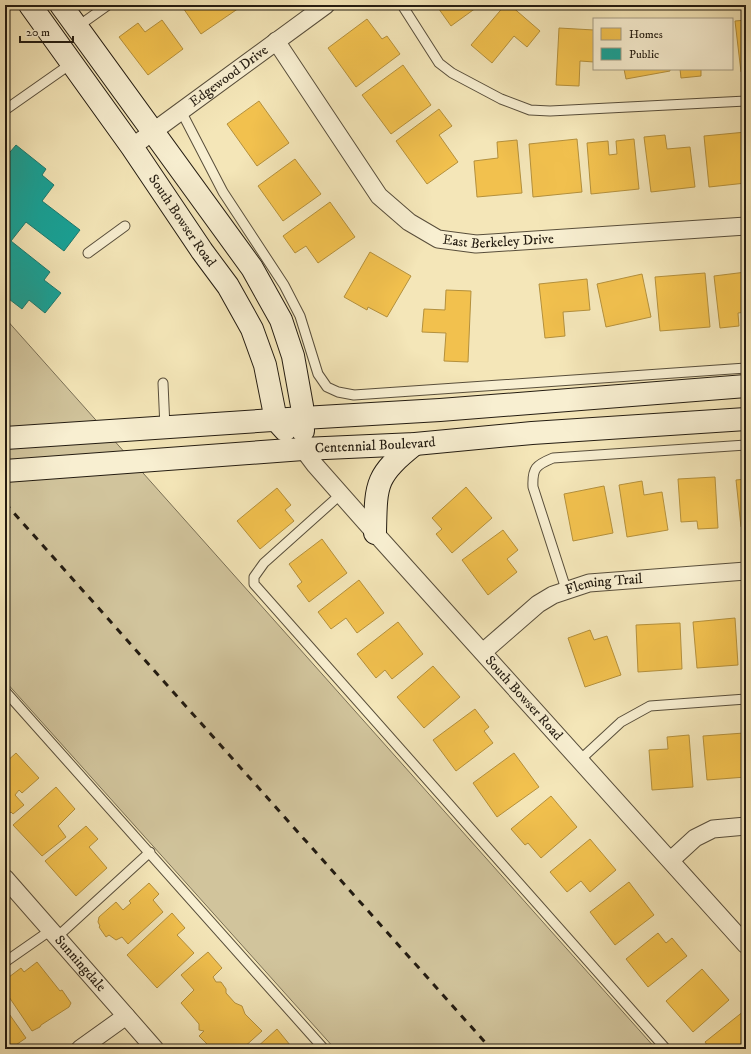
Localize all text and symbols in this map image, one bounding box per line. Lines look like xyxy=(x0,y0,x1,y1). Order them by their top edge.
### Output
scale bar xyxy=(20,18,73,44)
legend xyxy=(593,18,733,70)
text: 20 m xyxy=(26,25,50,40)
text: Homes xyxy=(629,27,663,42)
street label: Edgewood Drive xyxy=(186,41,272,111)
text: Public xyxy=(629,47,659,62)
street label: South Bowser Road xyxy=(144,171,220,271)
street label: East Berkeley Drive xyxy=(442,230,555,253)
street label: Centennial Boulevard xyxy=(314,433,436,457)
street label: Fleming Trail xyxy=(563,570,644,599)
street label: South Bowser Road xyxy=(481,652,567,744)
street label: Sunningdale xyxy=(51,932,110,996)

